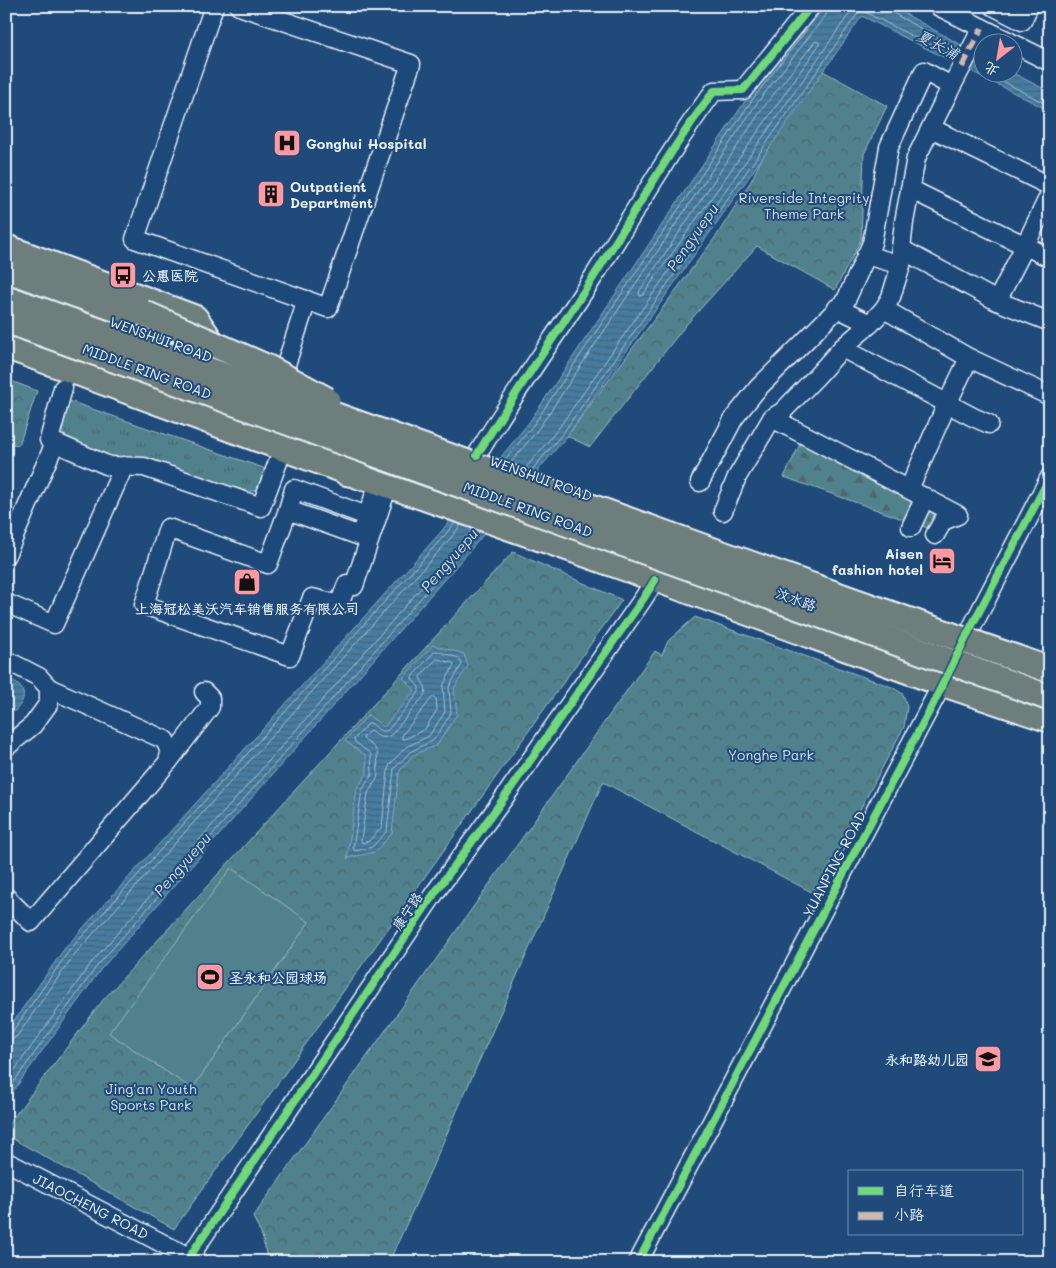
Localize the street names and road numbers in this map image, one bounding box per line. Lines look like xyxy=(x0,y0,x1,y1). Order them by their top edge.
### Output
street label: WENSHUI ROAD xyxy=(107,312,215,366)
street label: MIDDLE RING ROAD xyxy=(80,339,214,403)
street label: WENSHUI ROAD xyxy=(487,451,595,505)
street label: MIDDLE RING ROAD xyxy=(461,477,595,541)
street label: 汶水路 xyxy=(773,583,819,615)
street label: YUANPING ROAD xyxy=(798,808,870,920)
street label: 康宁路 xyxy=(387,888,427,934)
street label: JIAOCHENG ROAD xyxy=(30,1169,152,1243)

